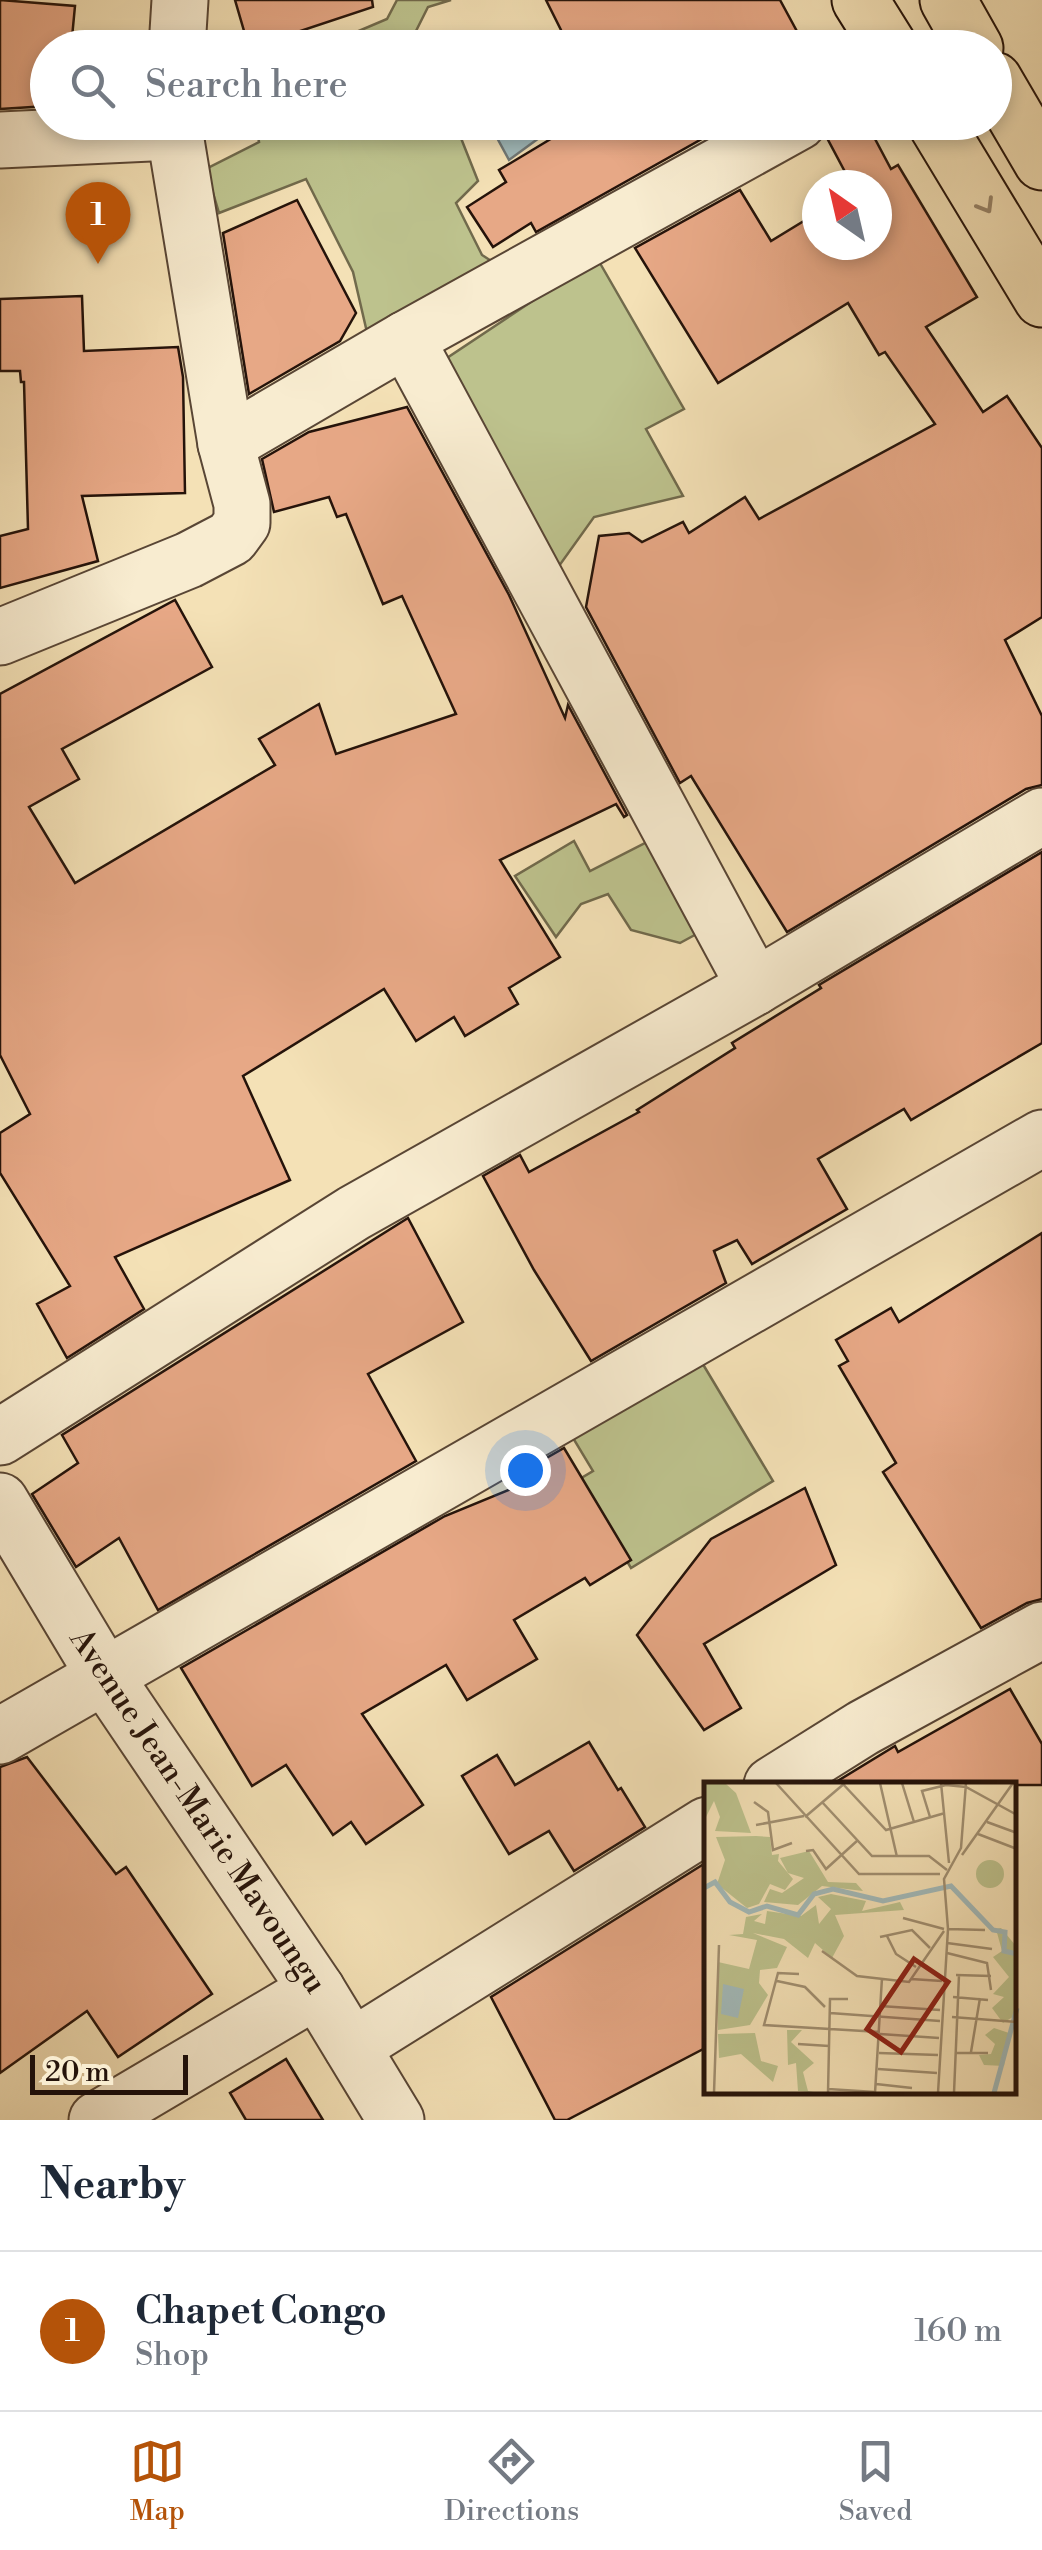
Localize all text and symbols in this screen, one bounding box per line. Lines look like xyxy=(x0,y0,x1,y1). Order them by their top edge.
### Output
search box xyxy=(30,30,1012,140)
icon: search xyxy=(65,58,120,113)
text: Search here xyxy=(145,62,348,109)
north arrow xyxy=(802,170,892,260)
pin: 1 xyxy=(66,182,130,264)
one-way arrow xyxy=(974,195,993,213)
your location xyxy=(500,1445,551,1496)
street label: Avenue Jean-Marie Mavoungu xyxy=(60,1620,335,2001)
inset map xyxy=(704,1782,1017,2095)
scale bar xyxy=(30,2050,188,2094)
text: 20 m xyxy=(45,2055,110,2090)
text: Nearby xyxy=(40,2159,185,2212)
text: Chapet Congo xyxy=(135,2288,387,2335)
text: 1 xyxy=(65,2311,80,2351)
text: 160 m xyxy=(914,2311,1002,2351)
text: Shop xyxy=(135,2335,209,2375)
tab: Map xyxy=(130,2434,185,2529)
tab: Directions xyxy=(444,2434,579,2529)
tab: Saved xyxy=(839,2434,912,2529)

